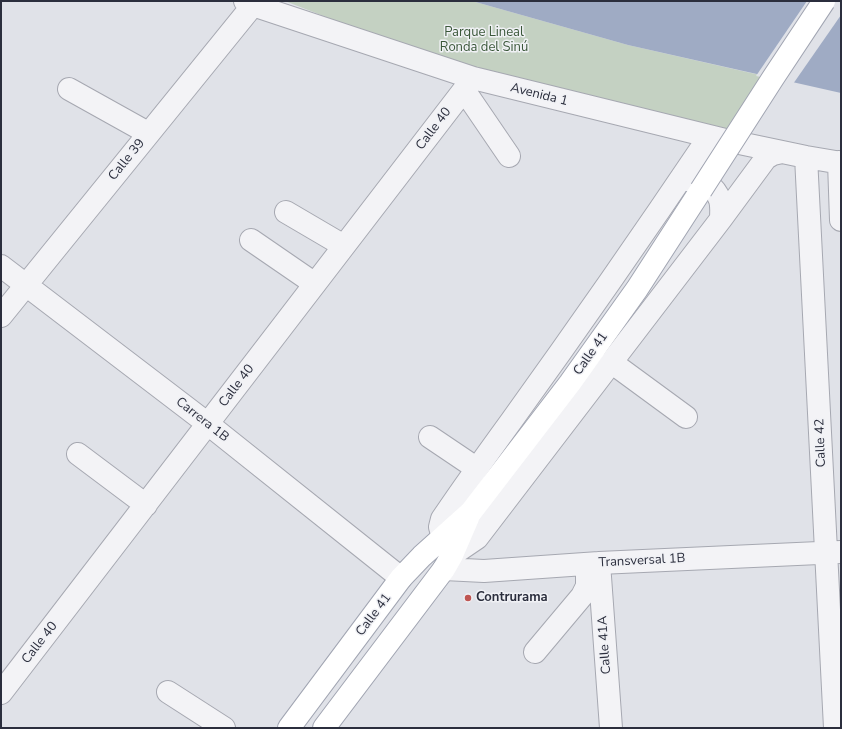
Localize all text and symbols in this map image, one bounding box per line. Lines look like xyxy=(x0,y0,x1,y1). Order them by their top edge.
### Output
park label: Parque Lineal Ronda del Sinú xyxy=(440,25,528,56)
street label: Avenida 1 xyxy=(509,80,569,110)
street label: Calle 40 xyxy=(413,105,455,153)
street label: Calle 39 xyxy=(106,136,148,184)
street label: Calle 41 xyxy=(571,329,611,379)
street label: Calle 40 xyxy=(216,362,258,410)
street label: Carrera 1B xyxy=(172,394,232,446)
street label: Calle 42 xyxy=(812,418,830,468)
street label: Transversal 1B xyxy=(598,551,686,571)
place label: Contrurama xyxy=(476,590,548,606)
street label: Calle 41 xyxy=(353,591,395,639)
marker: Contrurama xyxy=(463,593,473,603)
street label: Calle 41A xyxy=(595,615,615,675)
street label: Calle 40 xyxy=(19,619,61,667)

